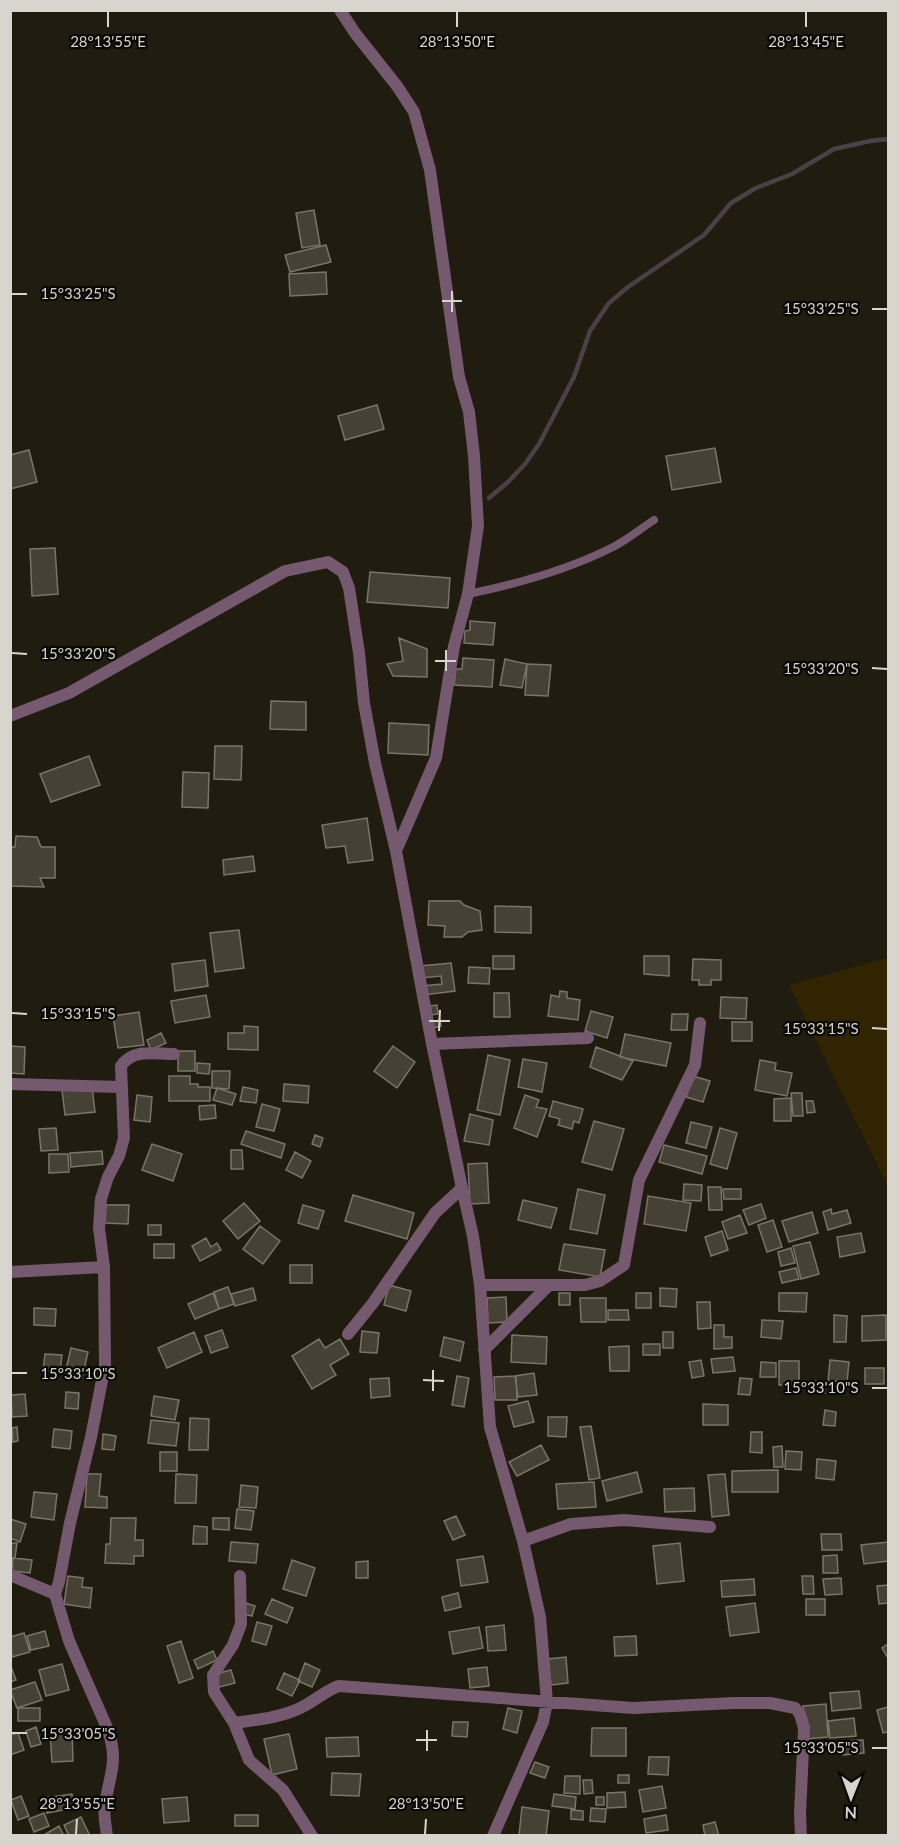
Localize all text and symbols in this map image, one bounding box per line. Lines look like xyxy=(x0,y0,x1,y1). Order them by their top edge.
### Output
text: 28°13'55"E xyxy=(70,32,146,50)
text: 28°13'50"E xyxy=(419,32,495,50)
text: 28°13'45"E xyxy=(768,32,844,50)
text: 15°33'25"S xyxy=(40,284,116,302)
text: 15°33'25"S xyxy=(783,299,859,317)
text: 15°33'20"S xyxy=(40,644,116,662)
text: 15°33'20"S xyxy=(783,659,859,677)
text: 15°33'15"S xyxy=(40,1004,116,1022)
text: 15°33'15"S xyxy=(783,1019,859,1037)
text: 15°33'10"S xyxy=(40,1364,116,1382)
text: 15°33'10"S xyxy=(783,1378,859,1396)
text: 15°33'05"S xyxy=(40,1724,116,1742)
text: 15°33'05"S xyxy=(783,1738,859,1756)
north arrow xyxy=(821,1768,881,1828)
text: 28°13'55"E xyxy=(39,1794,115,1812)
text: 28°13'50"E xyxy=(388,1794,464,1812)
text: N xyxy=(844,1804,857,1823)

